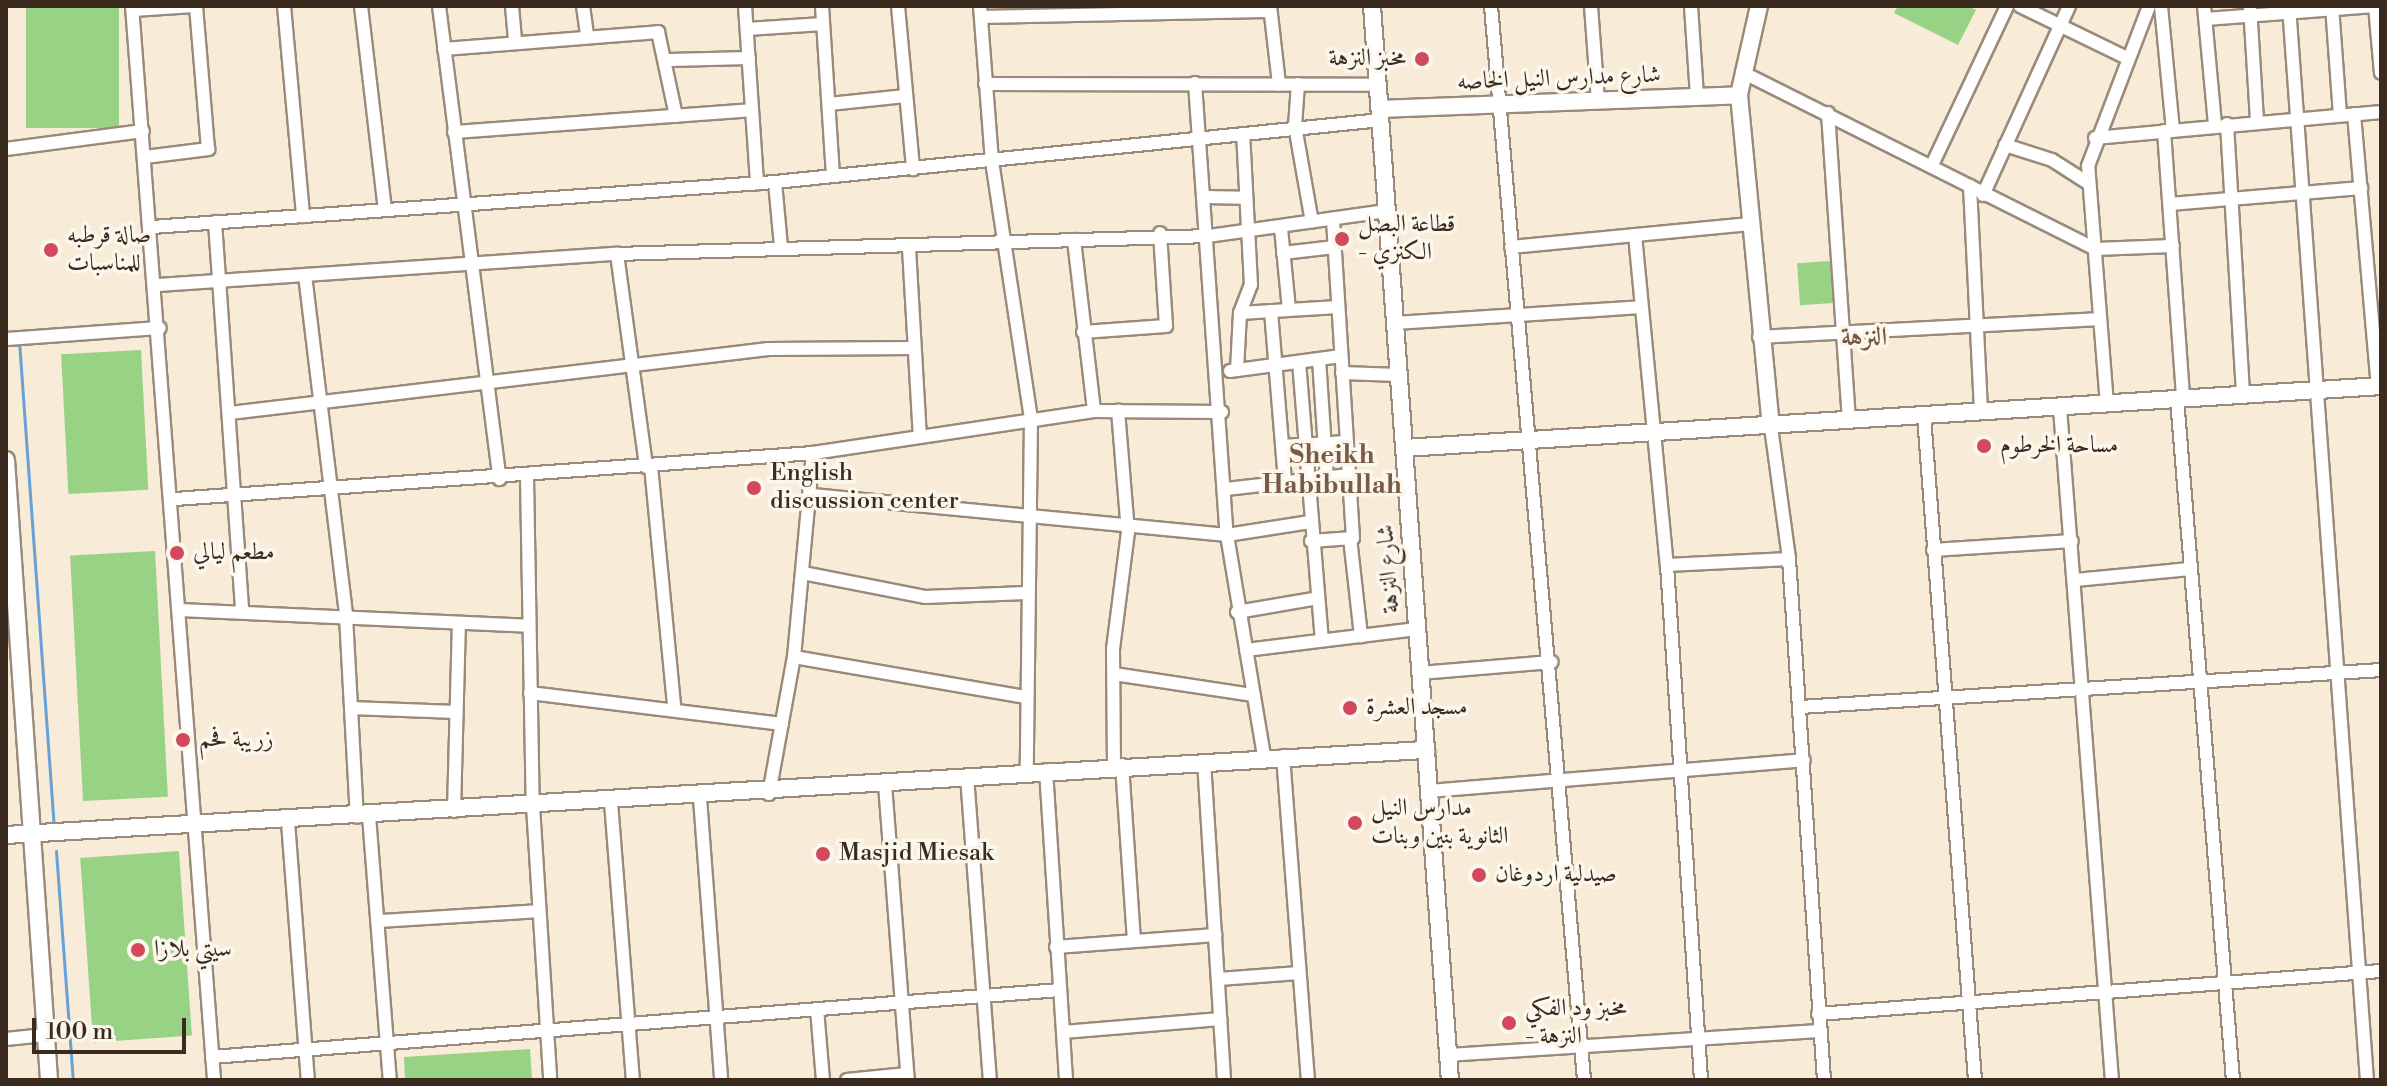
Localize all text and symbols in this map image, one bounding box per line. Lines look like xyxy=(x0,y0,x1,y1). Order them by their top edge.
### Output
place label: مخبز النزهة xyxy=(1329,45,1406,73)
marker: مخبز النزهة xyxy=(1413,50,1431,68)
street label: شارع مدارس النيل الخاصه xyxy=(1457,61,1661,97)
place label: قطاعة البصل - الكنزي xyxy=(1358,211,1455,267)
place label: صالة قرطبه للمناسبات xyxy=(67,222,151,278)
marker: قطاعة البصل - الكنزي xyxy=(1333,230,1351,248)
marker: صالة قرطبه للمناسبات xyxy=(42,241,60,259)
district label: النزهة xyxy=(1841,322,1887,354)
place label: مساحة الخرطوم xyxy=(2000,432,2118,460)
marker: مساحة الخرطوم xyxy=(1975,437,1993,455)
district label: Sheikh Habibullah xyxy=(1262,440,1402,502)
place label: English discussion center xyxy=(770,460,959,516)
marker: English discussion center xyxy=(745,479,763,497)
street label: شارع النزهة xyxy=(1372,524,1406,614)
place label: مطعم ليالي xyxy=(193,539,275,567)
marker: مطعم ليالي xyxy=(168,544,186,562)
place label: مسجد العشرة xyxy=(1366,694,1467,722)
marker: مسجد العشرة xyxy=(1341,699,1359,717)
place label: زريبة فحم xyxy=(199,726,274,754)
marker: زريبة فحم xyxy=(174,731,192,749)
place label: مدارس النيل الثانوية بنين وبنات xyxy=(1371,795,1509,851)
marker: مدارس النيل الثانوية بنين وبنات xyxy=(1346,814,1364,832)
place label: Masjid Miesak xyxy=(839,840,994,868)
marker: Masjid Miesak xyxy=(814,845,832,863)
place label: صيدلية اردوغان xyxy=(1495,861,1617,889)
marker: صيدلية اردوغان xyxy=(1470,866,1488,884)
place label: سيتي بلازا xyxy=(154,936,232,964)
marker: سيتي بلازا xyxy=(129,941,147,959)
place label: مخبز ود الفكي - النزهة xyxy=(1525,995,1627,1051)
scale bar xyxy=(36,1002,190,1052)
marker: مخبز ود الفكي - النزهة xyxy=(1500,1014,1518,1032)
text: 100 m xyxy=(46,1017,113,1047)

